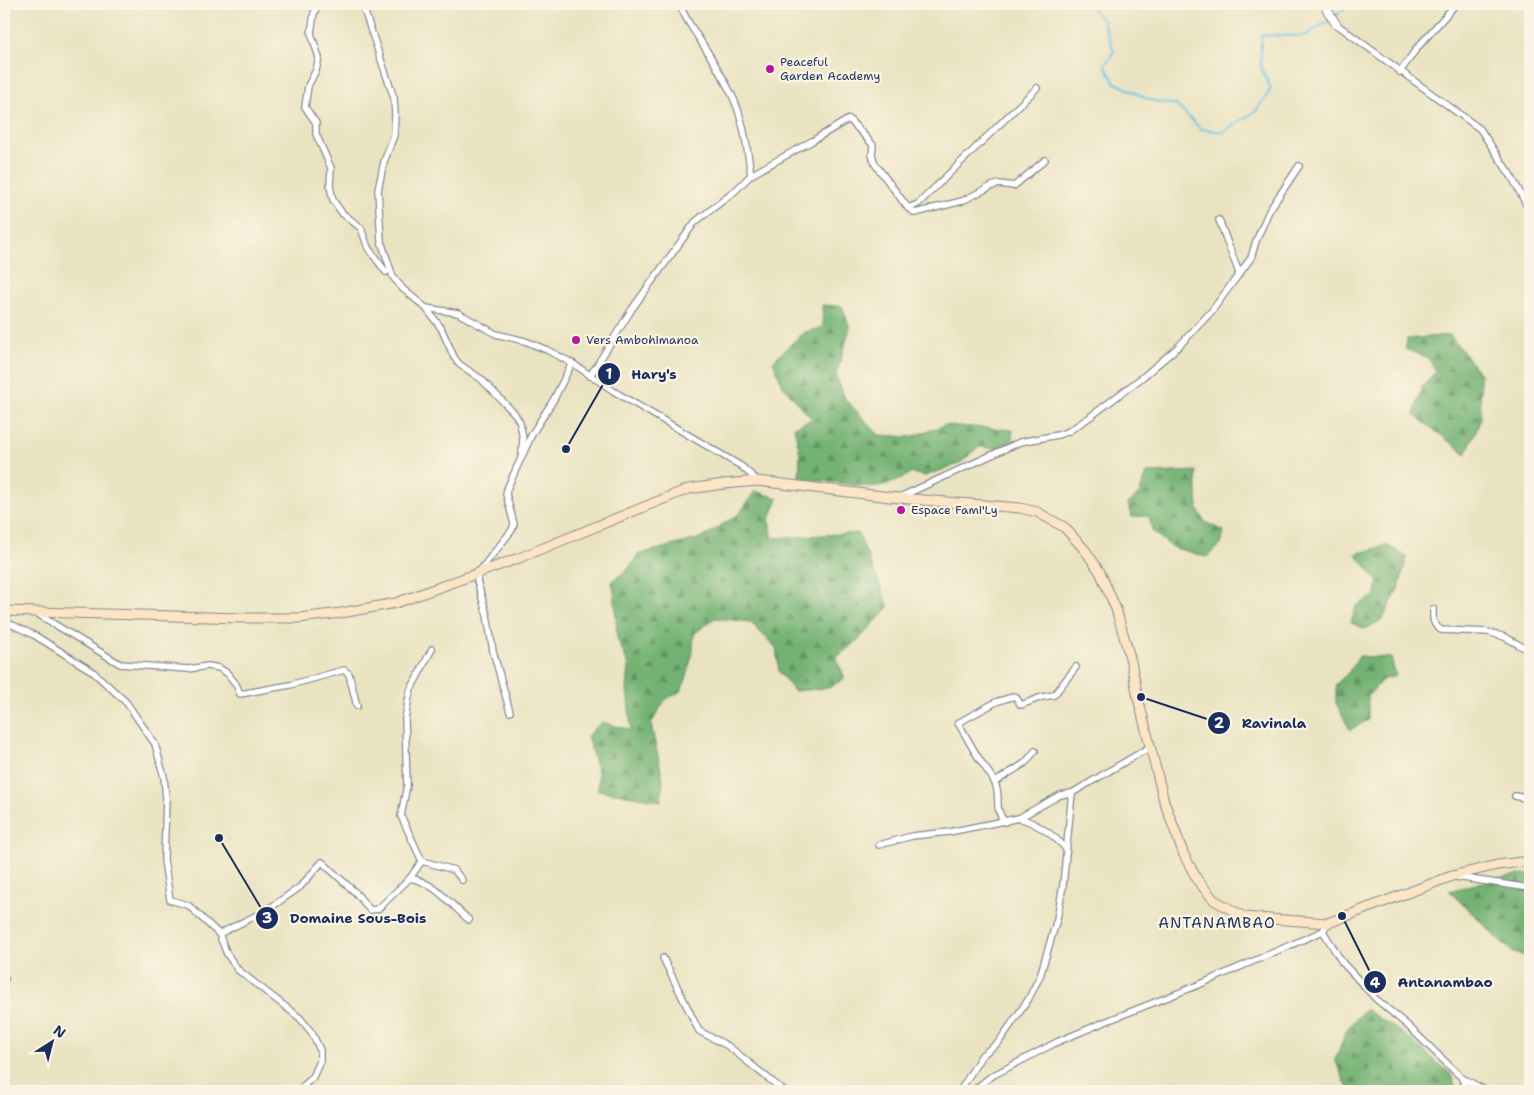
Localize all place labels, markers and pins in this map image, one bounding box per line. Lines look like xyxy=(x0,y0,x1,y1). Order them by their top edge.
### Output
place label: Peaceful Garden Academy xyxy=(780,54,881,84)
marker: Peaceful Garden Academy xyxy=(764,63,776,75)
place label: Vers Ambohimanoa xyxy=(586,332,699,348)
marker: Vers Ambohimanoa xyxy=(570,334,582,346)
callout: Hary's xyxy=(596,359,687,388)
place label: Espace Fami'Ly xyxy=(911,502,998,518)
marker: Espace Fami'Ly xyxy=(895,504,907,516)
callout: Ravinala xyxy=(1207,709,1316,738)
callout: Domaine Sous-Bois xyxy=(254,903,436,932)
callout: Antanambao xyxy=(1363,968,1503,997)

